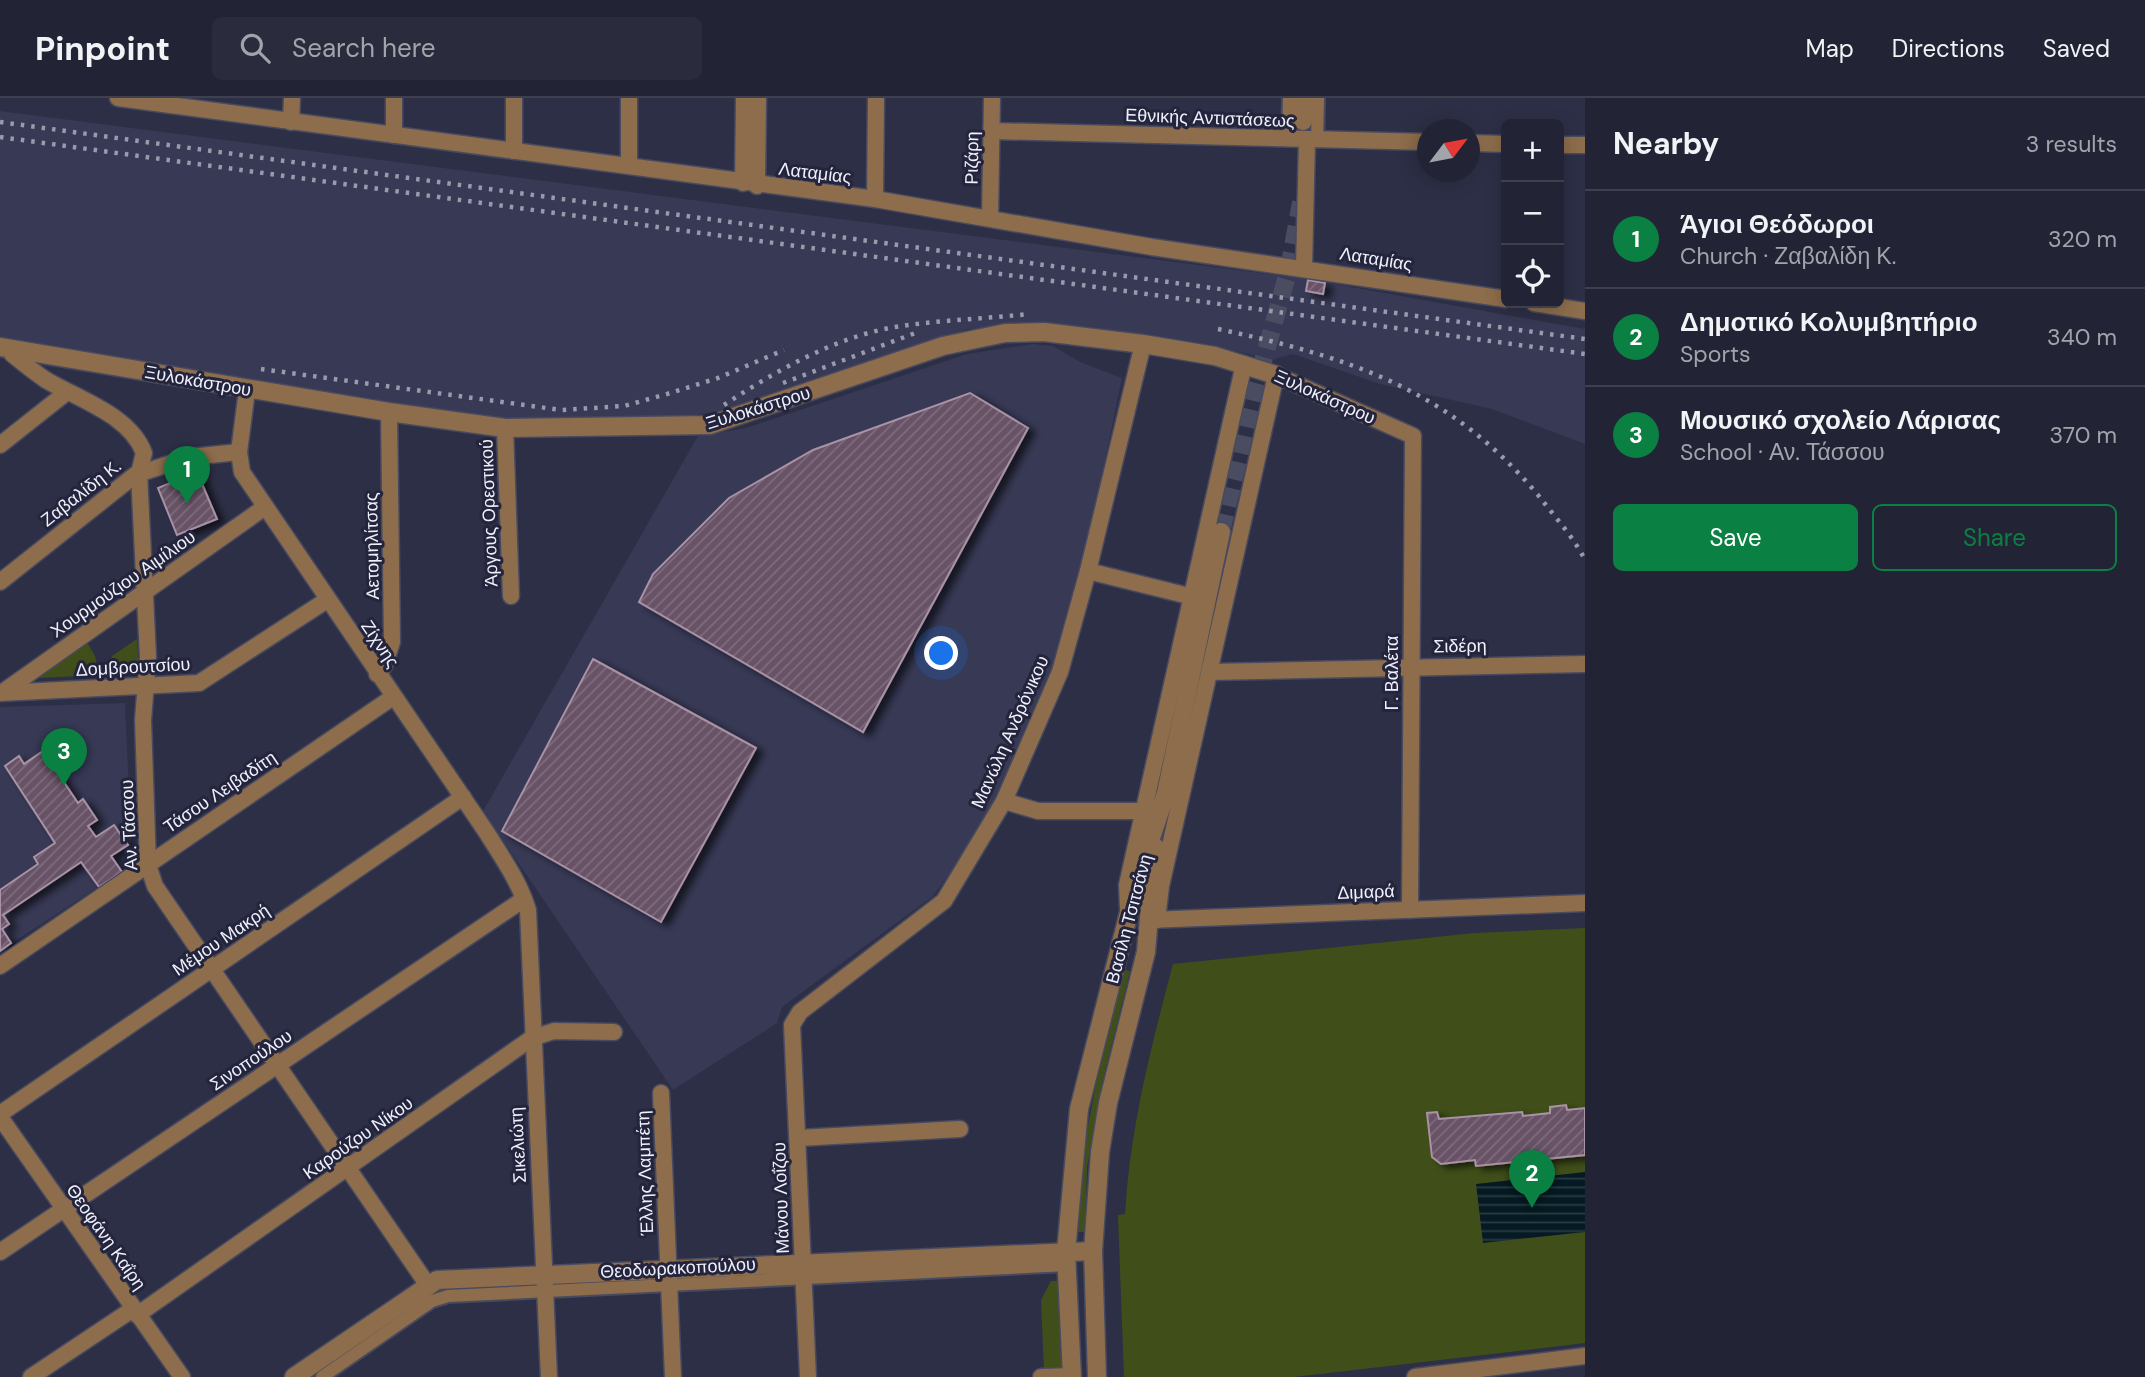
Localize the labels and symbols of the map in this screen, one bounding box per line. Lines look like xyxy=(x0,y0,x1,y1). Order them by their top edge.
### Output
street label: Εθνικής Αντιστάσεως xyxy=(1125,103,1295,133)
north arrow xyxy=(1417,119,1480,182)
street label: Ριζάρη xyxy=(960,131,984,185)
street label: Λαταμίας xyxy=(777,157,853,189)
street label: Λαταμίας xyxy=(1338,241,1414,277)
street label: Ξυλοκάστρου xyxy=(143,360,253,402)
street label: Ξυλοκάστρου xyxy=(1271,364,1379,430)
street label: Ξυλοκάστρου xyxy=(703,381,813,435)
street label: Άργους Ορεστικού xyxy=(474,439,504,587)
pin: 1 xyxy=(164,446,210,504)
street label: Ζαβαλίδη Κ. xyxy=(36,454,126,532)
street label: Αετομηλίτσας xyxy=(359,492,385,600)
street label: Χουρμούζιου Αιμίλιου xyxy=(46,525,200,643)
street label: Ζίχνης xyxy=(355,616,405,673)
street label: Σιδέρη xyxy=(1433,634,1487,658)
your location xyxy=(924,636,958,670)
street label: Γ. Βαλέτα xyxy=(1380,636,1404,710)
street label: Δομβρουτσίου xyxy=(75,652,191,682)
street label: Μανώλη Ανδρόνικου xyxy=(966,652,1054,812)
pin: 3 xyxy=(41,728,87,786)
street label: Τάσου Λειβαδίτη xyxy=(159,745,281,839)
street label: Αν. Τάσσου xyxy=(115,779,143,871)
street label: Βασίλη Τσιτσάνη xyxy=(1100,852,1158,986)
street label: Διμαρά xyxy=(1337,879,1395,905)
street label: Μέμου Μακρή xyxy=(168,899,274,981)
street label: Σινοπούλου xyxy=(205,1024,297,1096)
street label: Καρούζου Νίκου xyxy=(298,1091,418,1185)
street label: Σικελιώτη xyxy=(504,1106,532,1184)
street label: Έλλης Λαμπέτη xyxy=(631,1110,659,1237)
street label: Μάνου Λοΐζου xyxy=(767,1142,795,1254)
pin: 2 xyxy=(1509,1150,1555,1208)
street label: Θεοφάνη Καΐρη xyxy=(61,1179,151,1295)
street label: Θεοδωρακοπούλου xyxy=(600,1252,756,1284)

